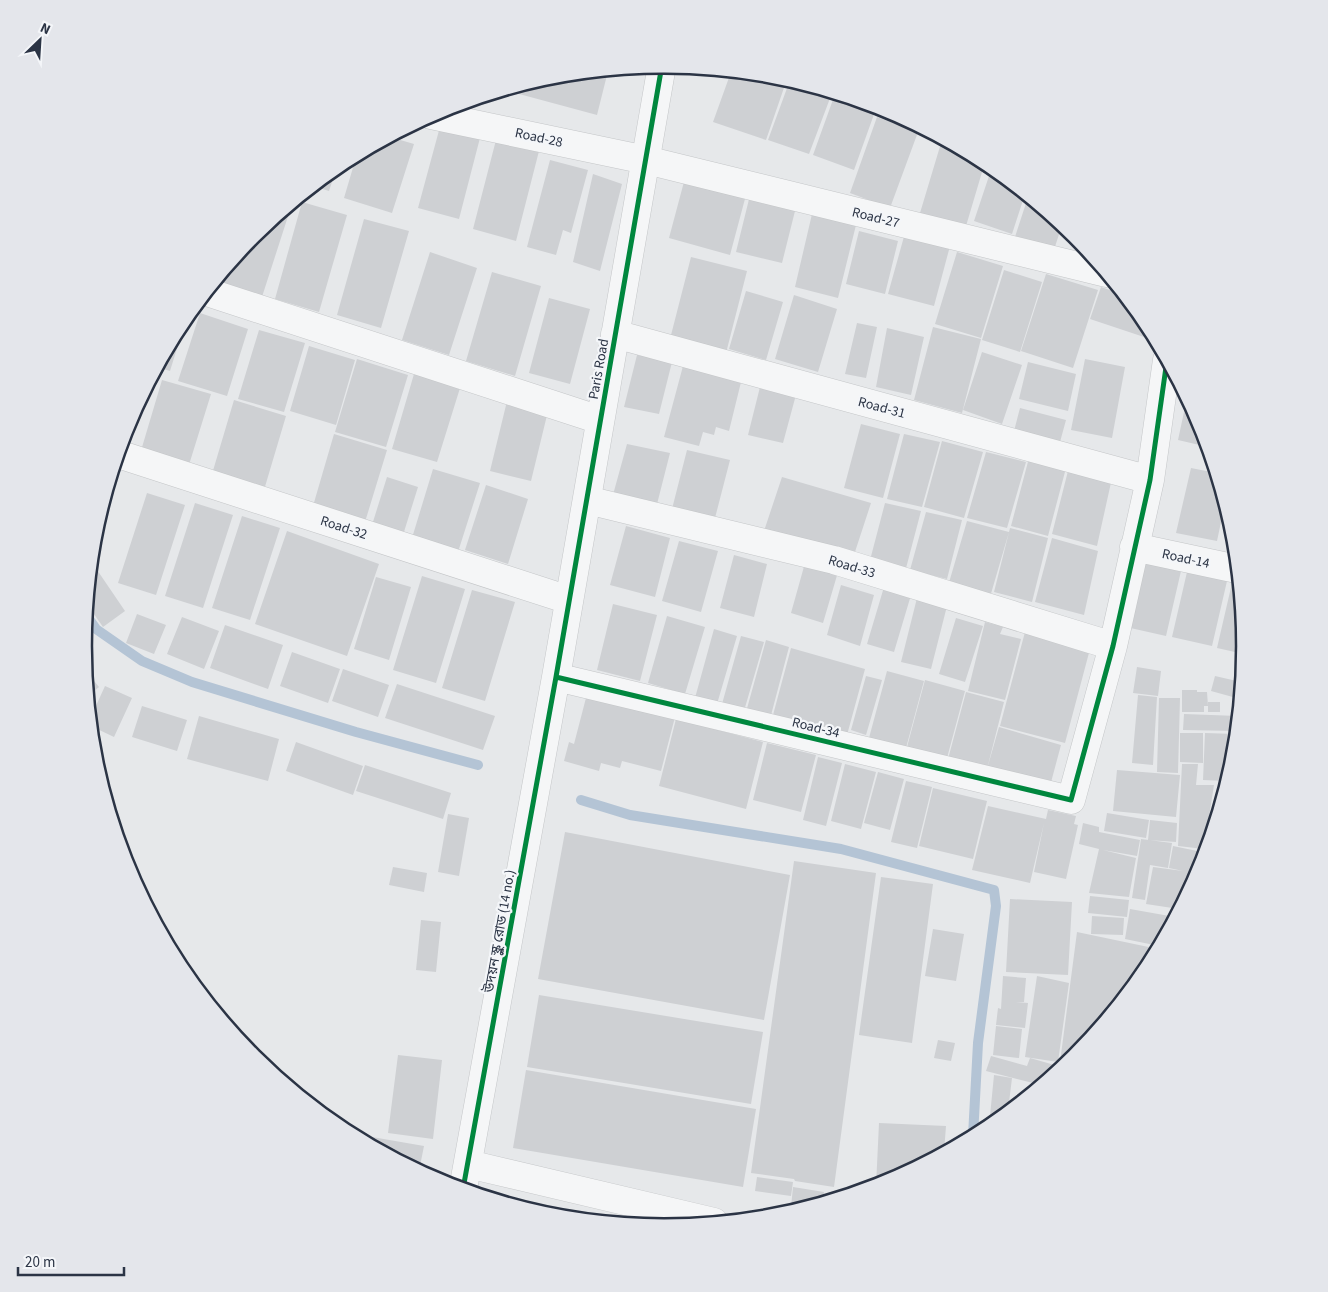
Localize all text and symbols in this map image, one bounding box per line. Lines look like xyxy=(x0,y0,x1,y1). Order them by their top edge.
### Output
north arrow xyxy=(15,15,65,65)
text: N xyxy=(37,18,54,40)
street label: Road-28 xyxy=(513,123,565,153)
street label: Road-27 xyxy=(850,202,902,234)
street label: Paris Road xyxy=(584,337,614,401)
street label: Road-31 xyxy=(856,392,908,424)
street label: Road-32 xyxy=(318,511,370,545)
street label: Road-14 xyxy=(1160,544,1212,574)
street label: Road-33 xyxy=(826,550,878,584)
street label: Road-34 xyxy=(790,712,842,744)
street label: উদয়ন স্কুল রোড (14 no.) xyxy=(479,868,521,995)
scale bar xyxy=(18,1244,124,1276)
text: 20 m xyxy=(25,1252,55,1273)

